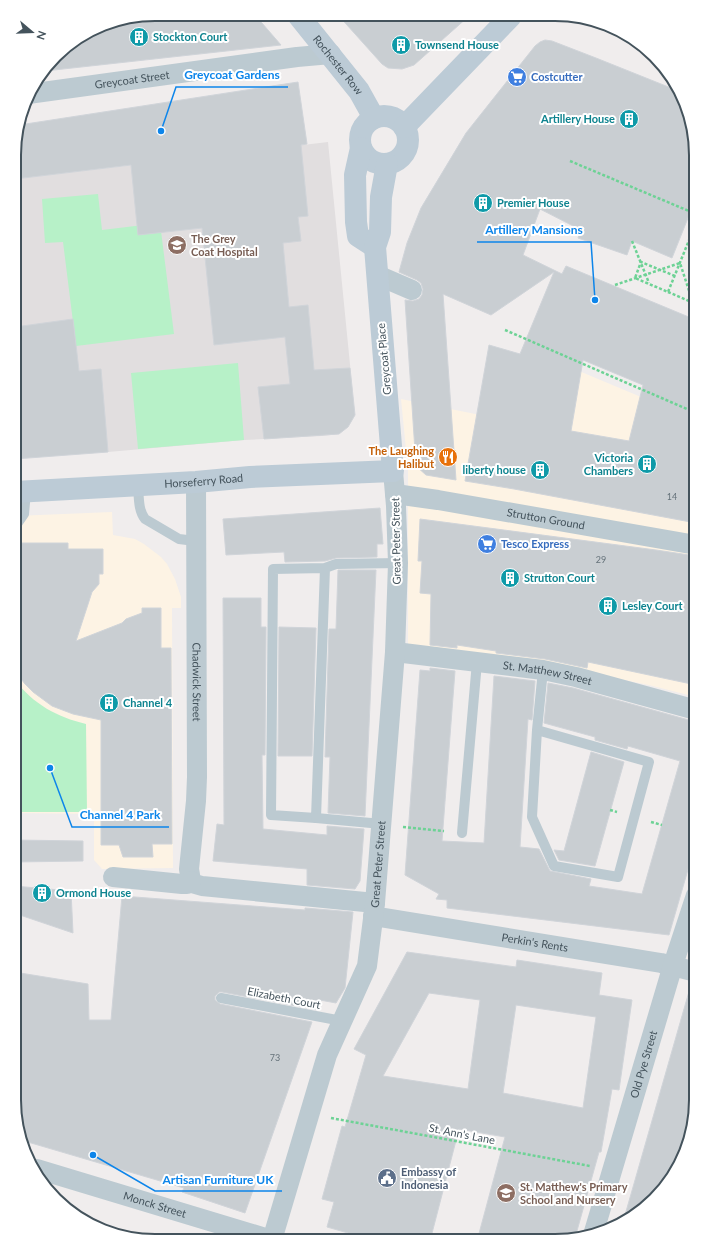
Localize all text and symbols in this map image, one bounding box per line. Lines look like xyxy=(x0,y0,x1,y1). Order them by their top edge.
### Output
north arrow xyxy=(12,12,52,52)
building icon: Stockton Court xyxy=(128,26,150,48)
text: N xyxy=(34,29,49,42)
place label: Stockton Court xyxy=(153,30,228,43)
street label: Rochester Row xyxy=(311,32,366,97)
building icon: Townsend House xyxy=(390,34,412,56)
place label: Townsend House xyxy=(415,38,499,51)
callout: Greycoat Gardens xyxy=(176,63,288,87)
supermarket icon: Costcutter xyxy=(506,66,528,88)
text: Greycoat Gardens xyxy=(184,67,280,82)
street label: Greycoat Street xyxy=(94,68,170,91)
place label: Costcutter xyxy=(531,70,583,83)
building icon: Artillery House xyxy=(618,108,640,130)
place label: Artillery House xyxy=(540,112,615,125)
building icon: Premier House xyxy=(472,192,494,214)
place label: Premier House xyxy=(497,196,570,209)
callout: Artillery Mansions xyxy=(477,218,591,242)
text: Artillery Mansions xyxy=(484,222,583,237)
place label: The Grey Coat Hospital xyxy=(191,232,258,258)
school or university icon: The Grey Coat Hospital xyxy=(166,234,188,256)
street label: Greycoat Place xyxy=(374,322,393,396)
place label: The Laughing Halibut xyxy=(368,444,435,470)
restaurant icon: The Laughing Halibut xyxy=(437,446,459,468)
place label: Victoria Chambers xyxy=(584,451,633,477)
building icon: Victoria Chambers xyxy=(636,453,658,475)
building icon: liberty house xyxy=(529,459,551,481)
place label: liberty house xyxy=(463,463,526,476)
street label: Horseferry Road xyxy=(164,471,244,490)
house number: 14 xyxy=(667,491,677,502)
street label: Great Peter Street xyxy=(388,497,403,585)
street label: Strutton Ground xyxy=(506,505,586,532)
supermarket icon: Tesco Express xyxy=(476,533,498,555)
place label: Tesco Express xyxy=(501,537,569,550)
house number: 29 xyxy=(596,554,606,565)
building icon: Strutton Court xyxy=(499,567,521,589)
place label: Strutton Court xyxy=(524,571,596,584)
building icon: Lesley Court xyxy=(597,595,619,617)
place label: Lesley Court xyxy=(622,599,684,612)
street label: Chadwick Street xyxy=(191,642,204,722)
street label: St. Matthew Street xyxy=(502,658,594,687)
building icon: Channel 4 xyxy=(98,692,120,714)
place label: Channel 4 xyxy=(123,696,173,709)
callout: Channel 4 Park xyxy=(72,803,169,827)
text: Channel 4 Park xyxy=(80,807,161,822)
street label: Great Peter Street xyxy=(367,820,388,908)
building icon: Ormond House xyxy=(31,882,53,904)
place label: Ormond House xyxy=(56,886,131,899)
street label: Perkin's Rents xyxy=(501,930,569,954)
street label: Elizabeth Court xyxy=(246,984,322,1011)
street label: Old Pye Street xyxy=(627,1029,659,1100)
house number: 73 xyxy=(270,1052,280,1063)
street label: St. Ann's Lane xyxy=(428,1121,496,1146)
place label: Embassy of Indonesia xyxy=(401,1165,456,1191)
callout: Artisan Furniture UK xyxy=(155,1167,282,1191)
public building icon: Embassy of Indonesia xyxy=(376,1167,398,1189)
text: Artisan Furniture UK xyxy=(162,1172,274,1187)
place label: St. Matthew's Primary School and Nursery xyxy=(520,1180,628,1206)
school or university icon: St. Matthew's Primary School and Nursery xyxy=(495,1182,517,1204)
street label: Monck Street xyxy=(122,1188,188,1220)

